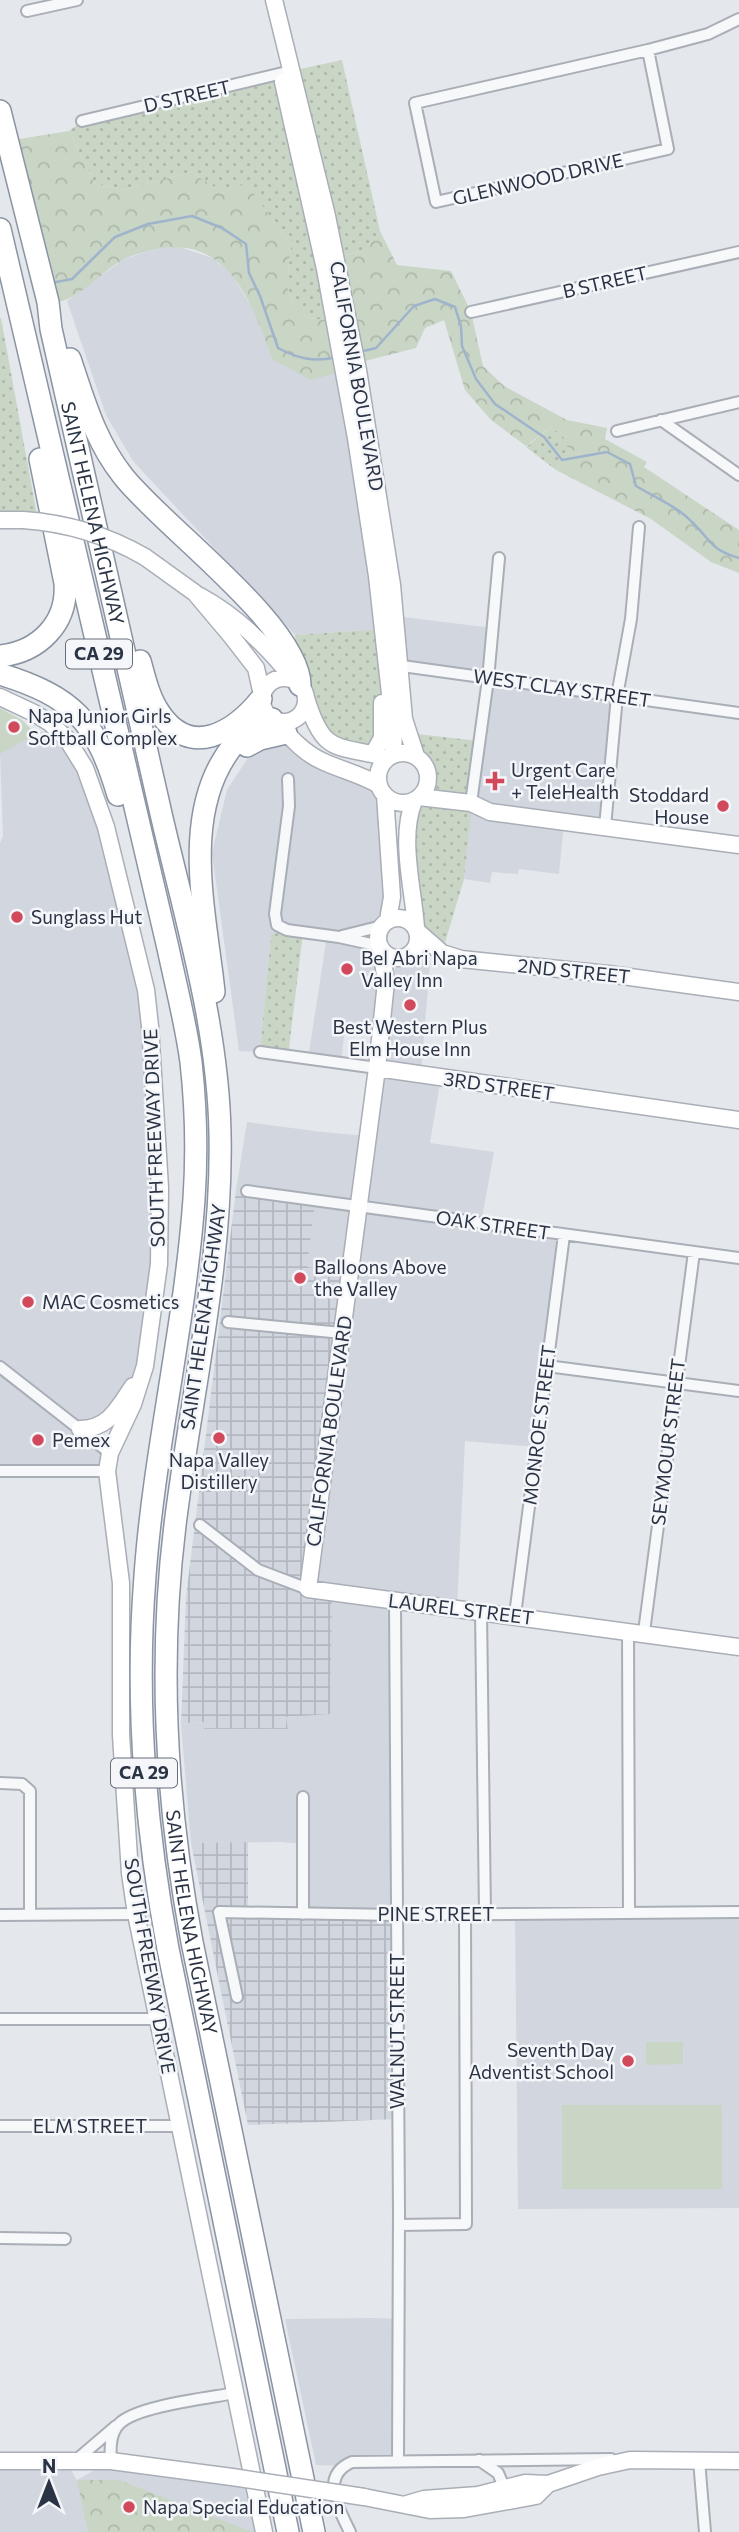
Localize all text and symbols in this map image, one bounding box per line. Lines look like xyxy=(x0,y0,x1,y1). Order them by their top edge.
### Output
street label: D STREET xyxy=(141,74,232,117)
street label: GLENWOOD DRIVE xyxy=(450,148,625,209)
street label: CALIFORNIA BOULEVARD xyxy=(326,259,389,493)
street label: B STREET xyxy=(560,261,650,302)
street label: SAINT HELENA HIGHWAY xyxy=(57,399,130,627)
road number: CA 29 xyxy=(66,640,132,668)
street label: WEST CLAY STREET xyxy=(472,664,652,711)
place label: Napa Junior Girls Softball Complex xyxy=(28,704,177,749)
marker: Napa Junior Girls Softball Complex xyxy=(6,719,22,735)
place label: Urgent Care + TeleHealth xyxy=(511,758,619,803)
marker: Urgent Care + TeleHealth xyxy=(485,771,505,791)
place label: Stoddard House xyxy=(629,783,709,828)
marker: Stoddard House xyxy=(715,798,731,814)
place label: Sunglass Hut xyxy=(31,905,142,928)
marker: Sunglass Hut xyxy=(9,909,25,925)
place label: Bel Abri Napa Valley Inn xyxy=(361,946,478,991)
street label: 2ND STREET xyxy=(517,953,631,988)
marker: Bel Abri Napa Valley Inn xyxy=(339,961,355,977)
marker: Best Western Plus Elm House Inn xyxy=(402,997,418,1013)
place label: Best Western Plus Elm House Inn xyxy=(333,1015,487,1060)
street label: SOUTH FREEWAY DRIVE xyxy=(138,1028,169,1248)
street label: 3RD STREET xyxy=(442,1066,556,1105)
street label: SAINT HELENA HIGHWAY xyxy=(175,1202,230,1431)
street label: OAK STREET xyxy=(435,1205,552,1244)
place label: Balloons Above the Valley xyxy=(314,1255,447,1300)
marker: Balloons Above the Valley xyxy=(292,1270,308,1286)
place label: MAC Cosmetics xyxy=(42,1290,179,1313)
marker: MAC Cosmetics xyxy=(20,1294,36,1310)
street label: CALIFORNIA BOULEVARD xyxy=(301,1314,356,1548)
street label: MONROE STREET xyxy=(517,1344,560,1506)
street label: SEYMOUR STREET xyxy=(646,1357,689,1527)
place label: Pemex xyxy=(52,1428,110,1451)
marker: Napa Valley Distillery xyxy=(211,1430,227,1446)
marker: Pemex xyxy=(30,1432,46,1448)
place label: Napa Valley Distillery xyxy=(169,1448,269,1493)
street label: LAUREL STREET xyxy=(387,1588,535,1629)
road number: CA 29 xyxy=(111,1758,177,1788)
street label: SAINT HELENA HIGHWAY xyxy=(162,1809,223,2037)
street label: SOUTH FREEWAY DRIVE xyxy=(120,1856,181,2076)
street label: PINE STREET xyxy=(377,1902,495,1925)
street label: WALNUT STREET xyxy=(385,1953,408,2109)
place label: Seventh Day Adventist School xyxy=(468,2038,614,2083)
marker: Seventh Day Adventist School xyxy=(620,2053,636,2069)
street label: ELM STREET xyxy=(33,2114,147,2137)
north arrow xyxy=(14,2448,84,2518)
text: N xyxy=(42,2454,56,2477)
place label: Napa Special Education xyxy=(143,2495,344,2518)
marker: Napa Special Education xyxy=(121,2499,137,2515)

